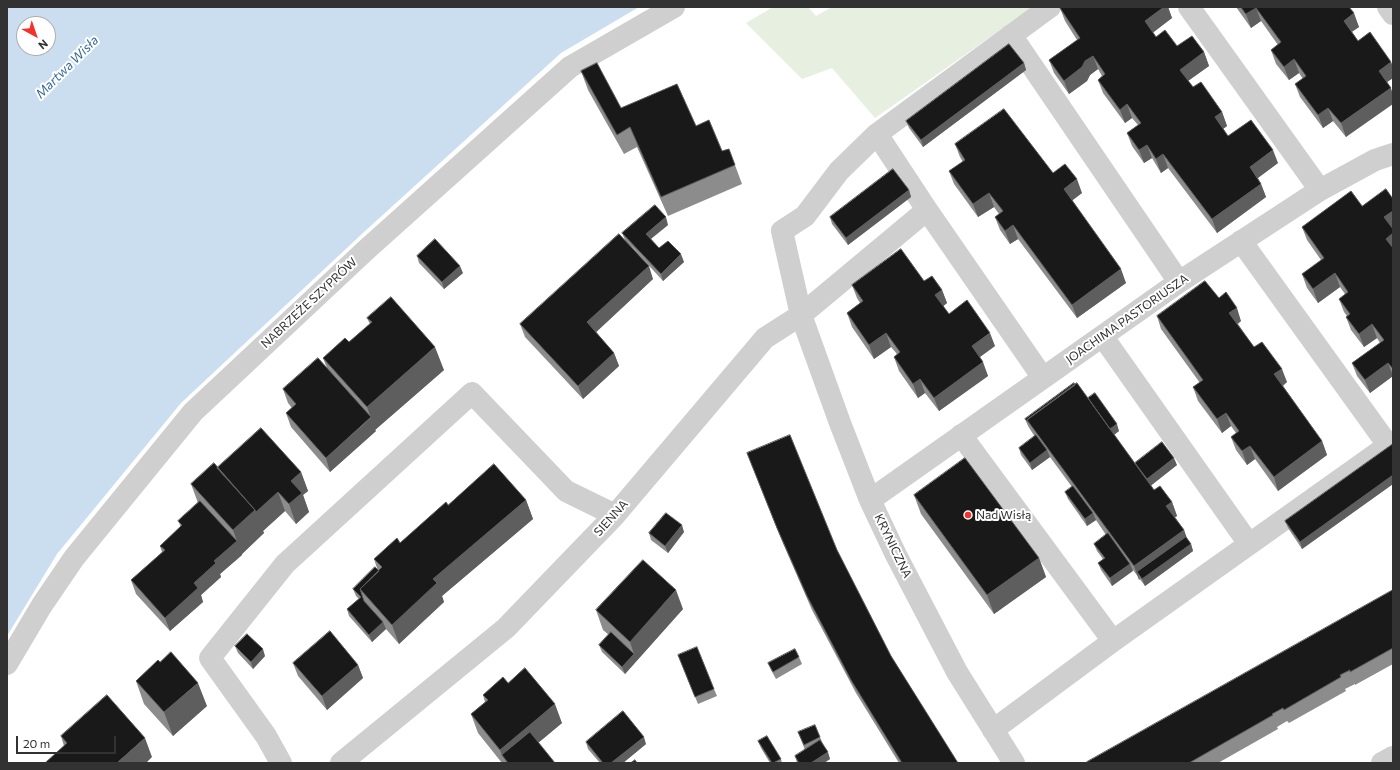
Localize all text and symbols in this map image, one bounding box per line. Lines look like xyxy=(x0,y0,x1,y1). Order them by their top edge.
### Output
north arrow xyxy=(16,16,56,56)
water label: Martwa Wisła xyxy=(32,32,102,102)
text: N xyxy=(36,37,51,52)
street label: NABRZEŻE SZYPRÓW xyxy=(258,255,360,351)
street label: JOACHIMA PASTORIUSZA xyxy=(1063,271,1191,367)
street label: SIENNA xyxy=(591,497,631,539)
place label: Nad Wisłą xyxy=(976,508,1031,522)
marker: Nad Wisłą xyxy=(963,510,973,520)
street label: KRYNICZNA xyxy=(871,512,915,580)
scale bar xyxy=(18,728,118,754)
text: 20 m xyxy=(23,736,50,750)

